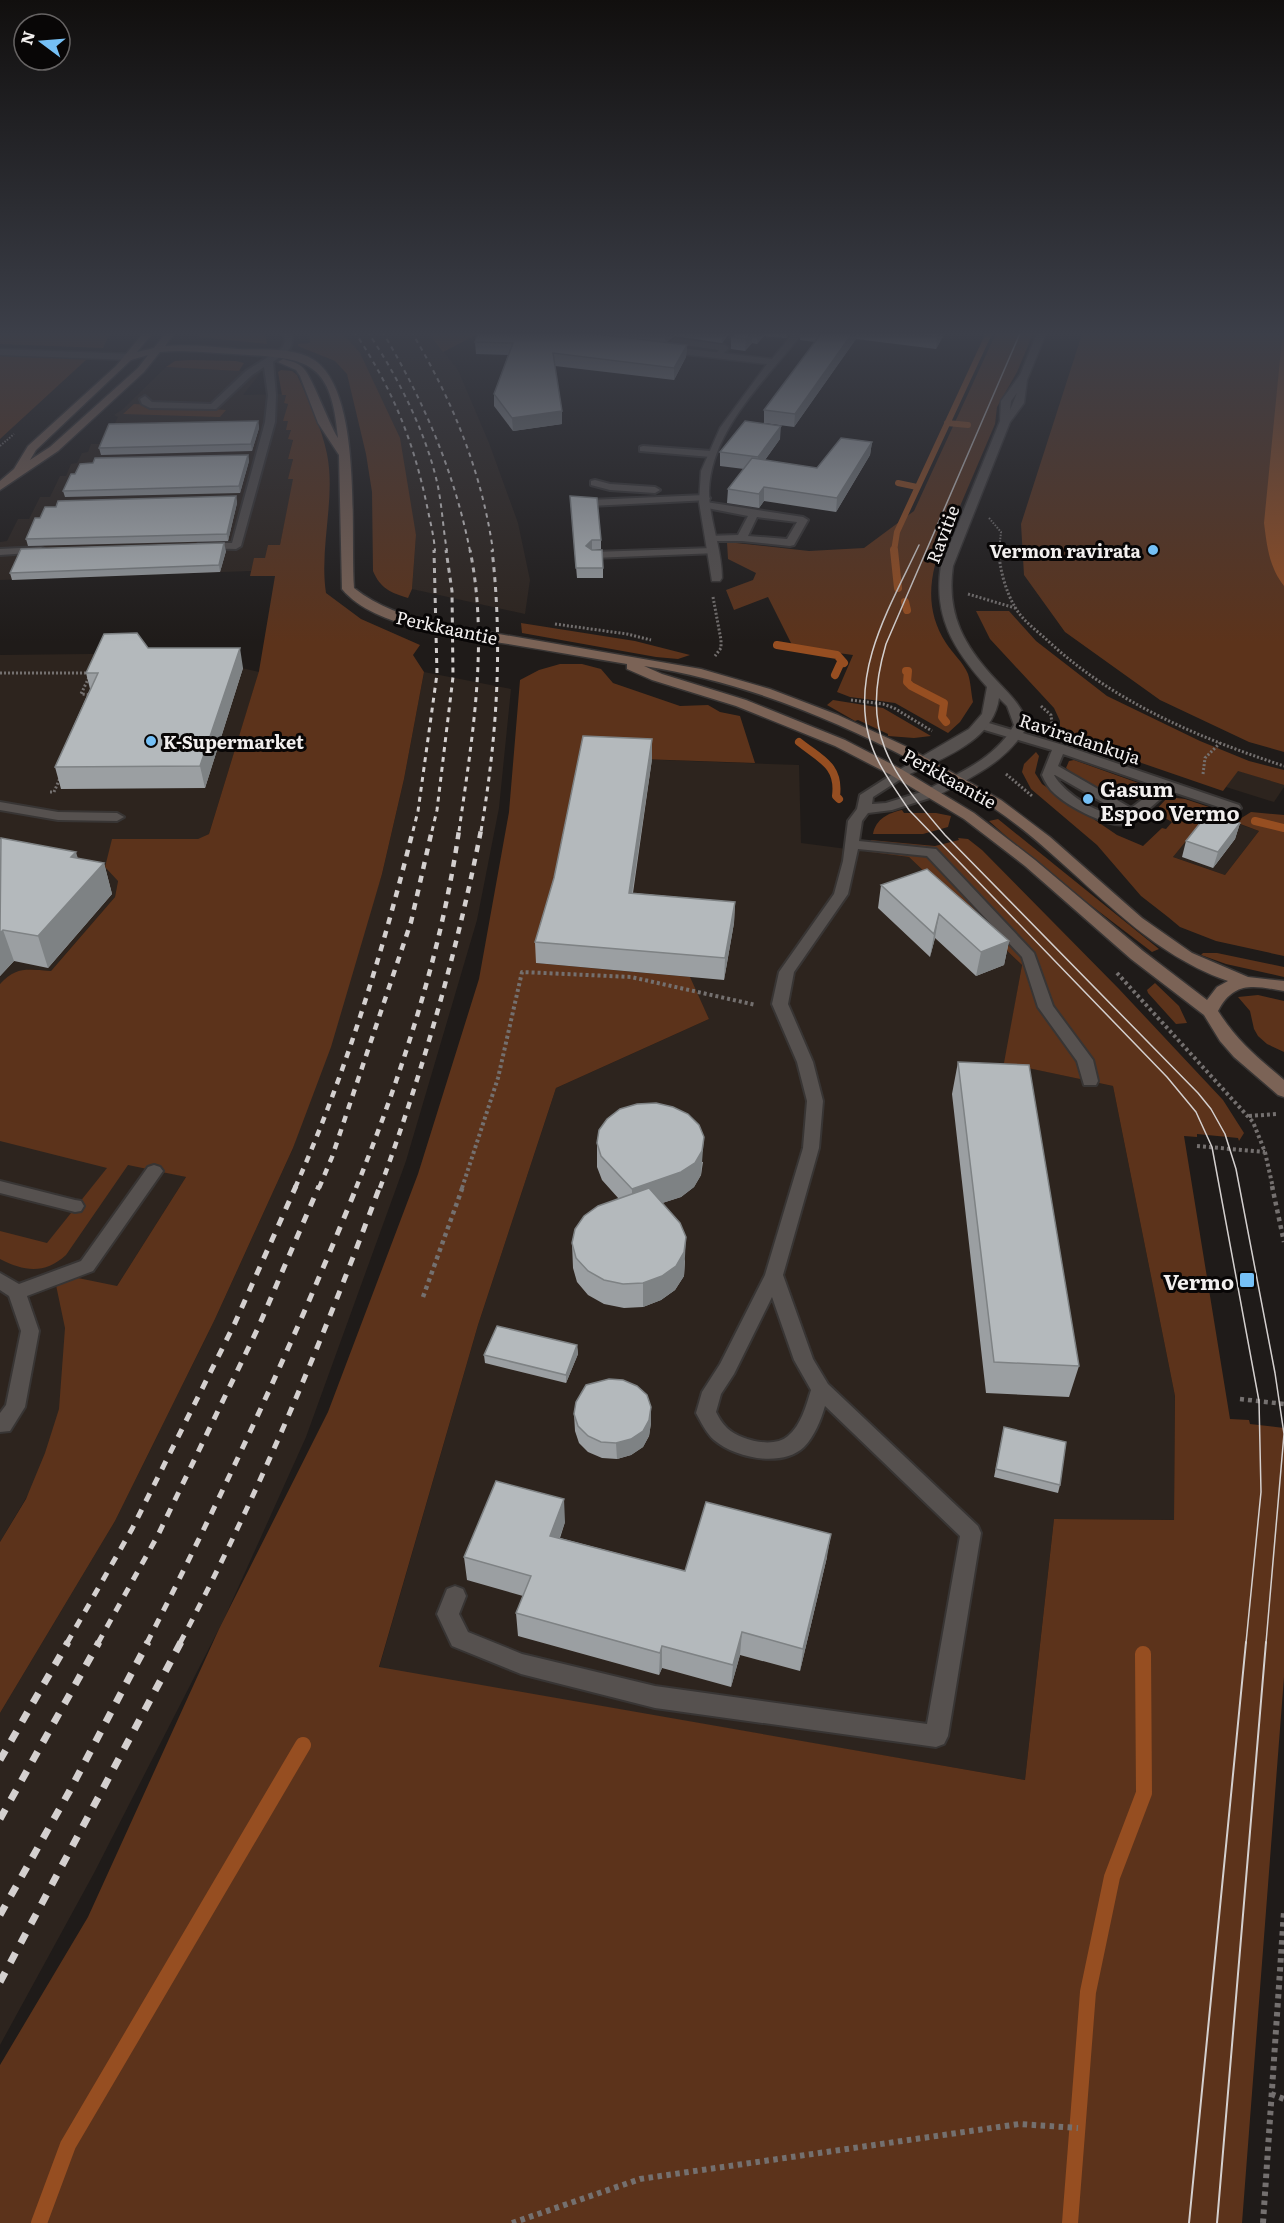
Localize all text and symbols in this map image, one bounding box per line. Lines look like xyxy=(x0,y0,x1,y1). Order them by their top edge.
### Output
north arrow xyxy=(12,12,72,72)
text: N xyxy=(13,28,40,47)
street label: Ravitie xyxy=(919,501,965,567)
place label: Vermon ravirata xyxy=(990,537,1142,564)
marker: Vermon ravirata xyxy=(1146,543,1160,557)
street label: Perkkaantie xyxy=(394,603,500,651)
street label: Raviradankuja xyxy=(1016,706,1144,770)
place label: K-Supermarket xyxy=(163,728,304,755)
marker: K-Supermarket xyxy=(144,734,158,748)
street label: Perkkaantie xyxy=(898,741,1002,815)
place label: Gasum Espoo Vermo xyxy=(1100,772,1240,827)
marker: Gasum Espoo Vermo xyxy=(1081,792,1095,806)
place label: Vermo xyxy=(1163,1265,1234,1296)
marker: Vermo xyxy=(1238,1271,1256,1289)

